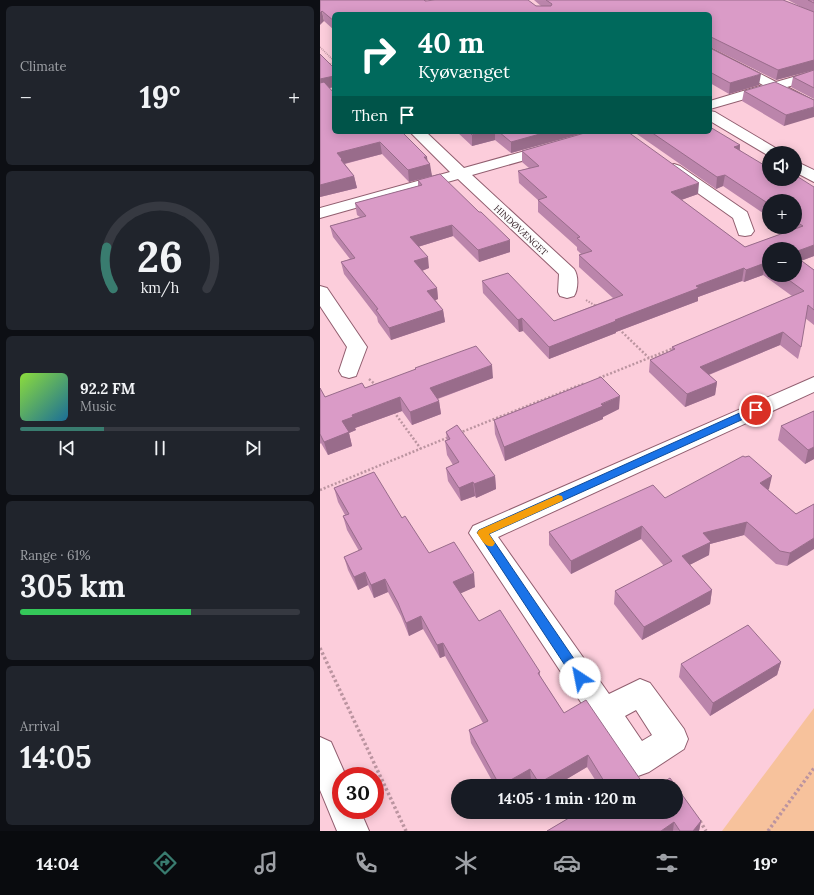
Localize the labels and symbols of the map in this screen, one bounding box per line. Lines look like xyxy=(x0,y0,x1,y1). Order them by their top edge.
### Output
street label: HINDØVÆNGET xyxy=(492,202,550,258)
pin xyxy=(739,393,773,427)
position arrow xyxy=(559,657,601,699)
speed limit sign: 30 xyxy=(332,767,384,819)

